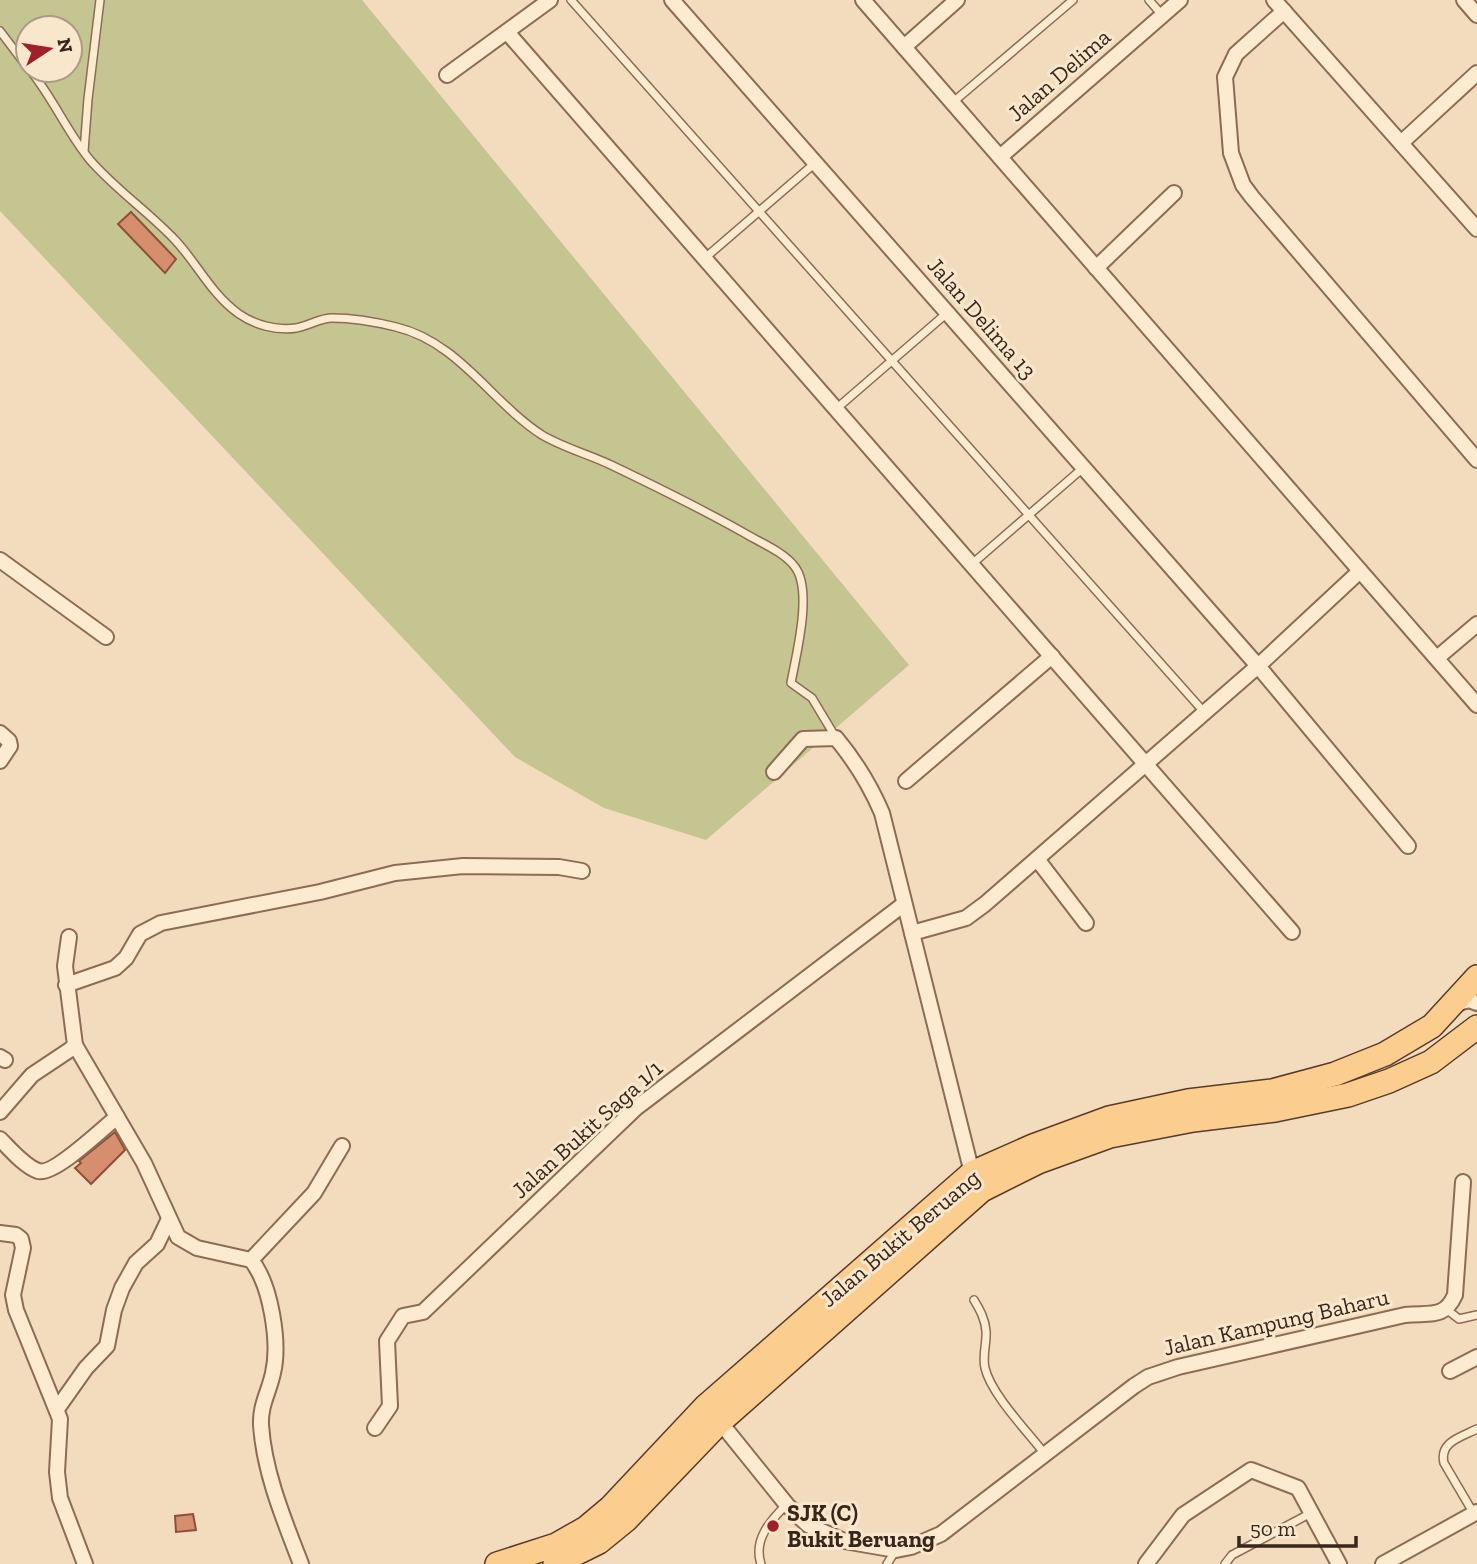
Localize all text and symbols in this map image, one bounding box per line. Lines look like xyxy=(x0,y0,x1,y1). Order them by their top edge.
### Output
north arrow xyxy=(14,14,84,84)
street label: Jalan Delima xyxy=(1002,23,1116,127)
text: N xyxy=(52,36,78,55)
street label: Jalan Delima 13 xyxy=(921,251,1043,385)
street label: Jalan Bukit Saga 1/1 xyxy=(506,1054,668,1204)
street label: Jalan Bukit Beruang xyxy=(815,1163,986,1313)
street label: Jalan Kampung Baharu xyxy=(1161,1282,1392,1362)
place label: SJK (C) Bukit Beruang xyxy=(787,1499,935,1553)
scale bar xyxy=(1239,1504,1356,1548)
text: 50 m xyxy=(1250,1516,1296,1541)
marker: SJK (C) Bukit Beruang xyxy=(765,1518,781,1534)

